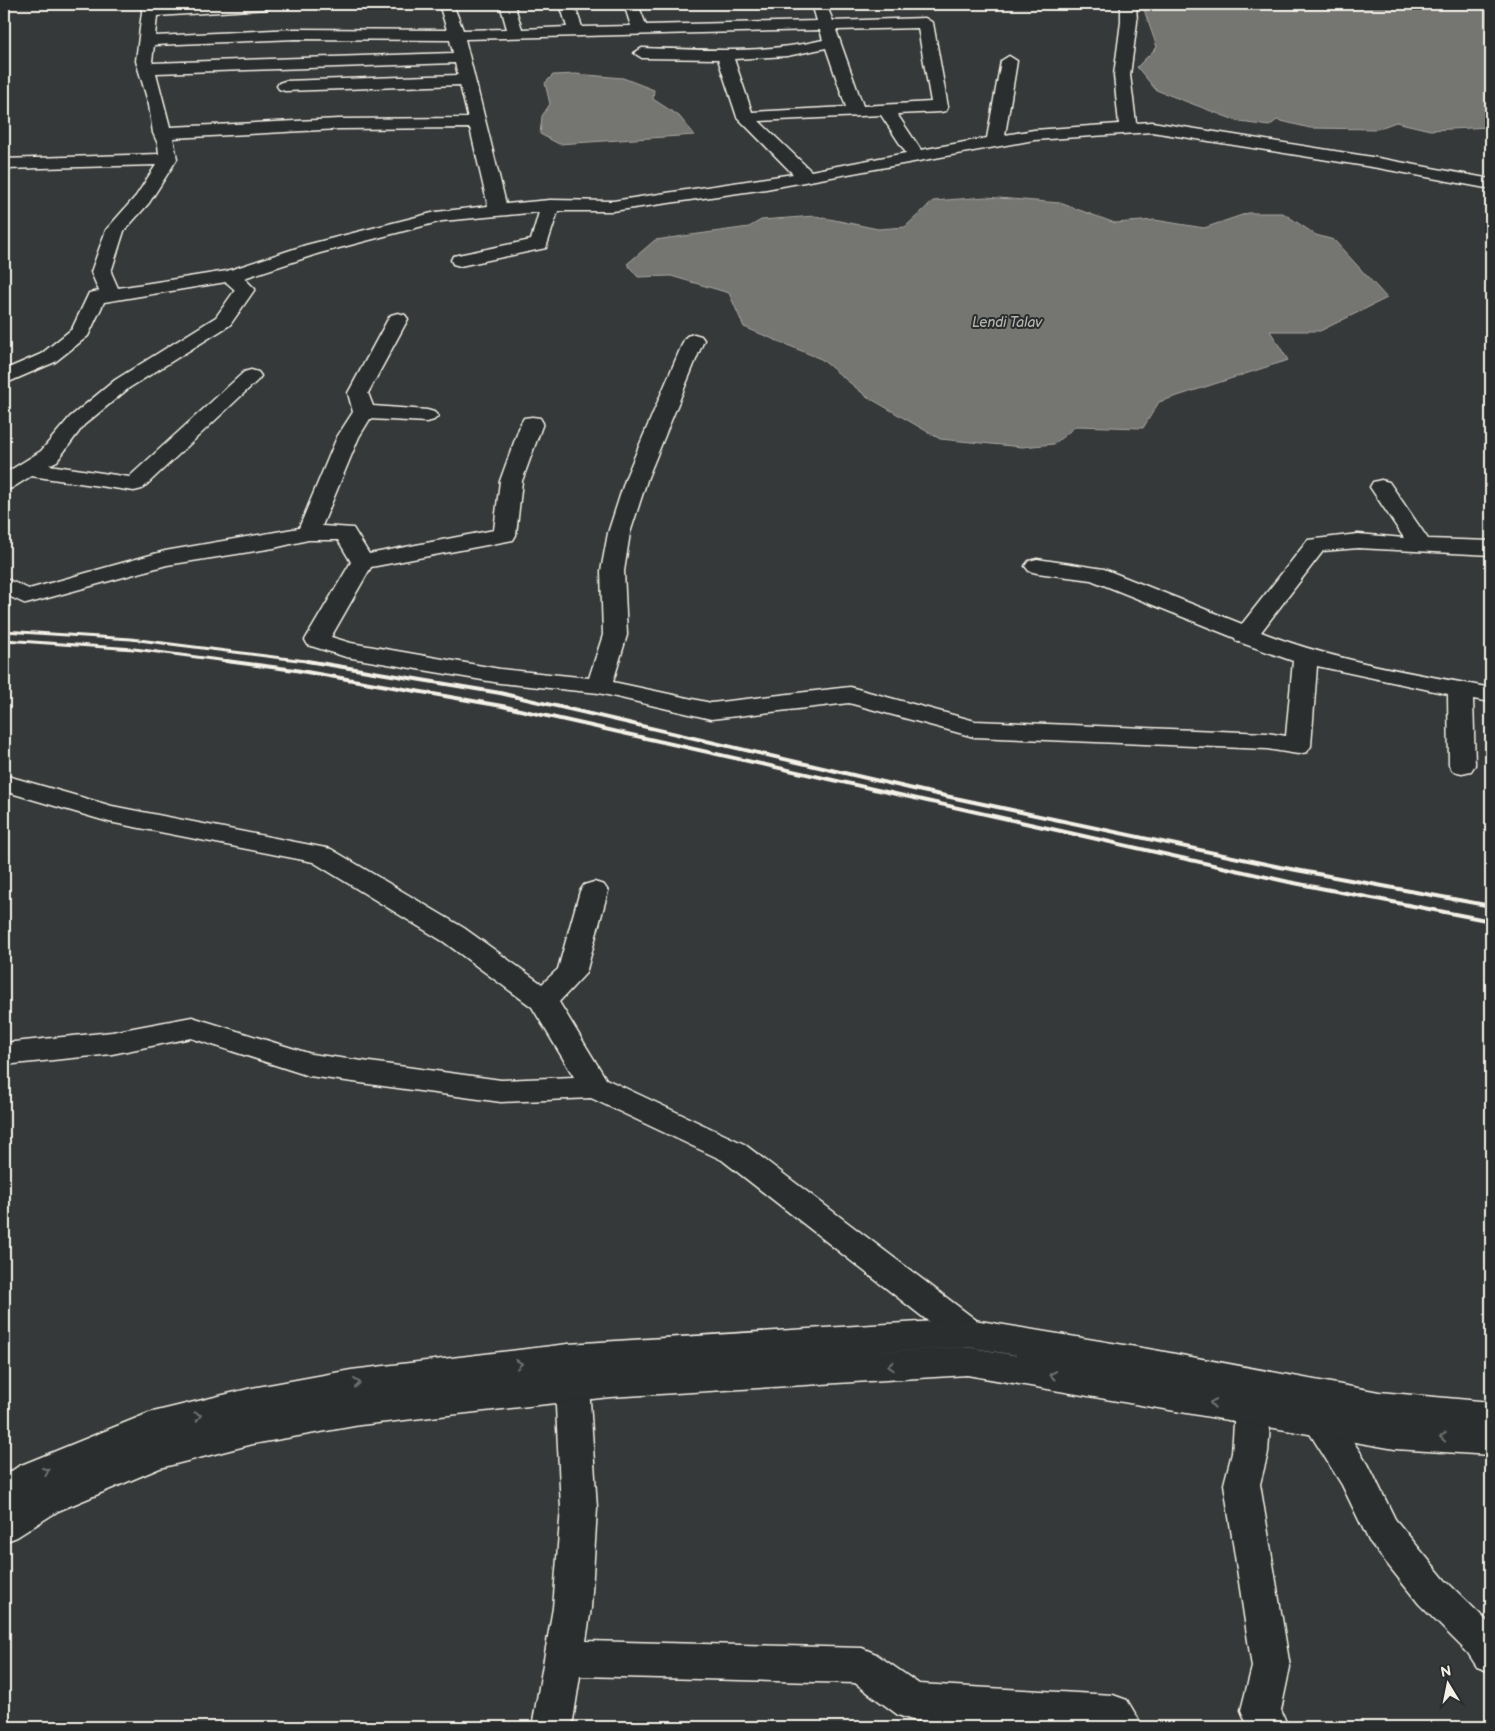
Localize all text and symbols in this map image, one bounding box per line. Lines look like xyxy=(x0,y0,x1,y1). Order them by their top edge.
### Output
water label: Lendi Talav xyxy=(972,314,1043,331)
one-way arrow xyxy=(515,1359,523,1370)
one-way arrow xyxy=(887,1360,895,1371)
one-way arrow xyxy=(1048,1371,1057,1381)
one-way arrow xyxy=(354,1378,362,1389)
one-way arrow xyxy=(1208,1398,1217,1408)
one-way arrow xyxy=(194,1411,202,1421)
one-way arrow xyxy=(1438,1431,1446,1442)
one-way arrow xyxy=(41,1467,50,1477)
north arrow xyxy=(1422,1658,1472,1708)
text: N xyxy=(1439,1662,1452,1681)

